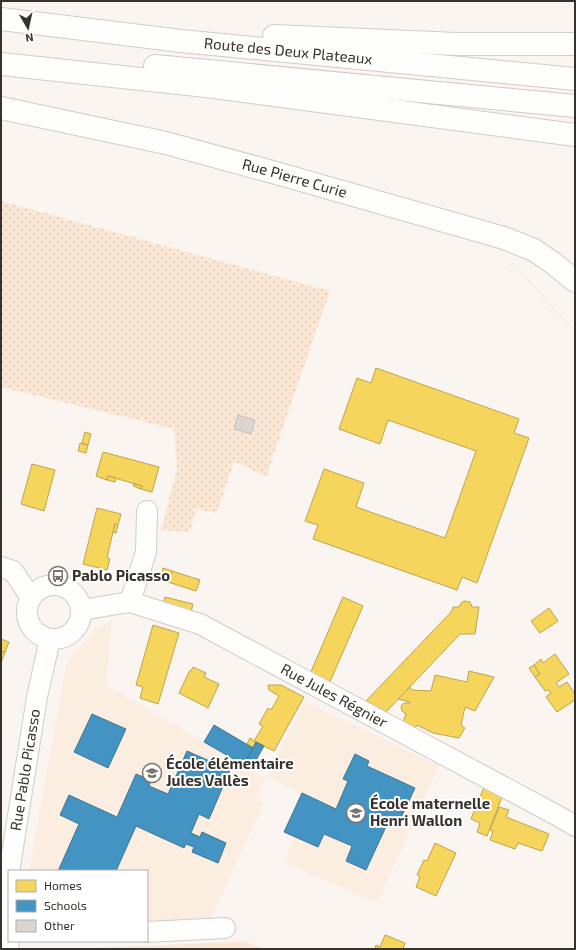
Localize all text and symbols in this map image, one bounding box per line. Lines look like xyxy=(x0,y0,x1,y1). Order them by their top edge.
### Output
north arrow xyxy=(8,8,48,48)
text: N xyxy=(25,31,35,45)
street label: Route des Deux Plateaux xyxy=(203,33,373,67)
street label: Rue Pierre Curie xyxy=(240,154,349,201)
bus stop icon: Pablo Picasso xyxy=(47,565,69,587)
place label: Pablo Picasso xyxy=(72,566,170,584)
street label: Rue Jules Régnier xyxy=(278,659,391,731)
street label: Rue Pablo Picasso xyxy=(6,707,43,832)
place label: École élémentaire Jules Vallès xyxy=(166,753,294,789)
school or university icon: École élémentaire Jules Vallès xyxy=(141,762,163,784)
place label: École maternelle Henri Wallon xyxy=(370,793,490,829)
school or university icon: École maternelle Henri Wallon xyxy=(345,802,367,824)
legend xyxy=(8,870,148,942)
text: Homes xyxy=(44,878,82,892)
text: Schools xyxy=(44,898,87,912)
text: Other xyxy=(44,918,75,932)

